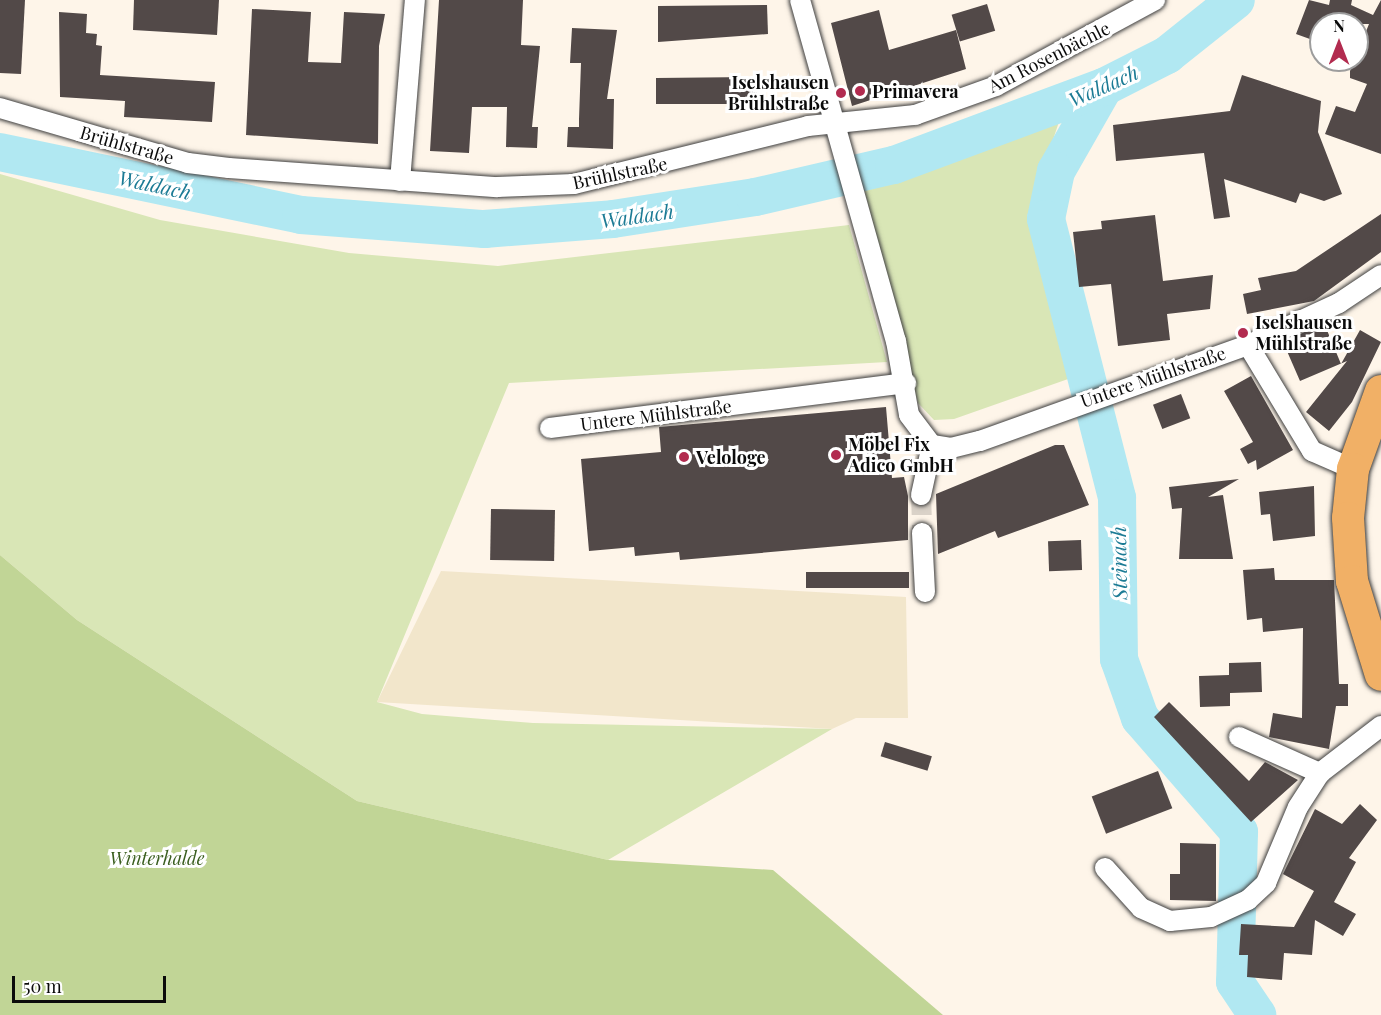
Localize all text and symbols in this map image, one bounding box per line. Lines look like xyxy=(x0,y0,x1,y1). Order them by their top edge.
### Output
north arrow xyxy=(1309,12,1369,72)
text: N xyxy=(1333,15,1345,36)
street label: Am Rosenbächle xyxy=(985,17,1113,97)
water label: Waldach xyxy=(1064,59,1142,111)
place label: Iselshausen Brühlstraße xyxy=(728,72,829,115)
place label: Primavera xyxy=(872,80,959,102)
marker: Primavera xyxy=(853,84,867,98)
marker: Iselshausen Brühlstraße xyxy=(834,86,848,100)
street label: Brühlstraße xyxy=(78,121,176,169)
street label: Brühlstraße xyxy=(571,152,669,194)
water label: Waldach xyxy=(116,165,194,203)
water label: Waldach xyxy=(599,198,675,232)
place label: Iselshausen Mühlstraße xyxy=(1255,312,1352,354)
marker: Iselshausen Mühlstraße xyxy=(1236,326,1250,340)
street label: Untere Mühlstraße xyxy=(1078,342,1228,412)
street label: Untere Mühlstraße xyxy=(579,395,733,435)
place label: Möbel Fix Adico GmbH xyxy=(848,434,954,476)
place label: Velologe xyxy=(696,446,766,468)
marker: Möbel Fix Adico GmbH xyxy=(829,448,843,462)
marker: Velologe xyxy=(677,450,691,464)
water label: Steinach xyxy=(1105,526,1131,600)
park label: Winterhalde xyxy=(109,847,205,869)
scale bar xyxy=(15,964,170,1002)
text: 50 m xyxy=(23,974,62,998)

